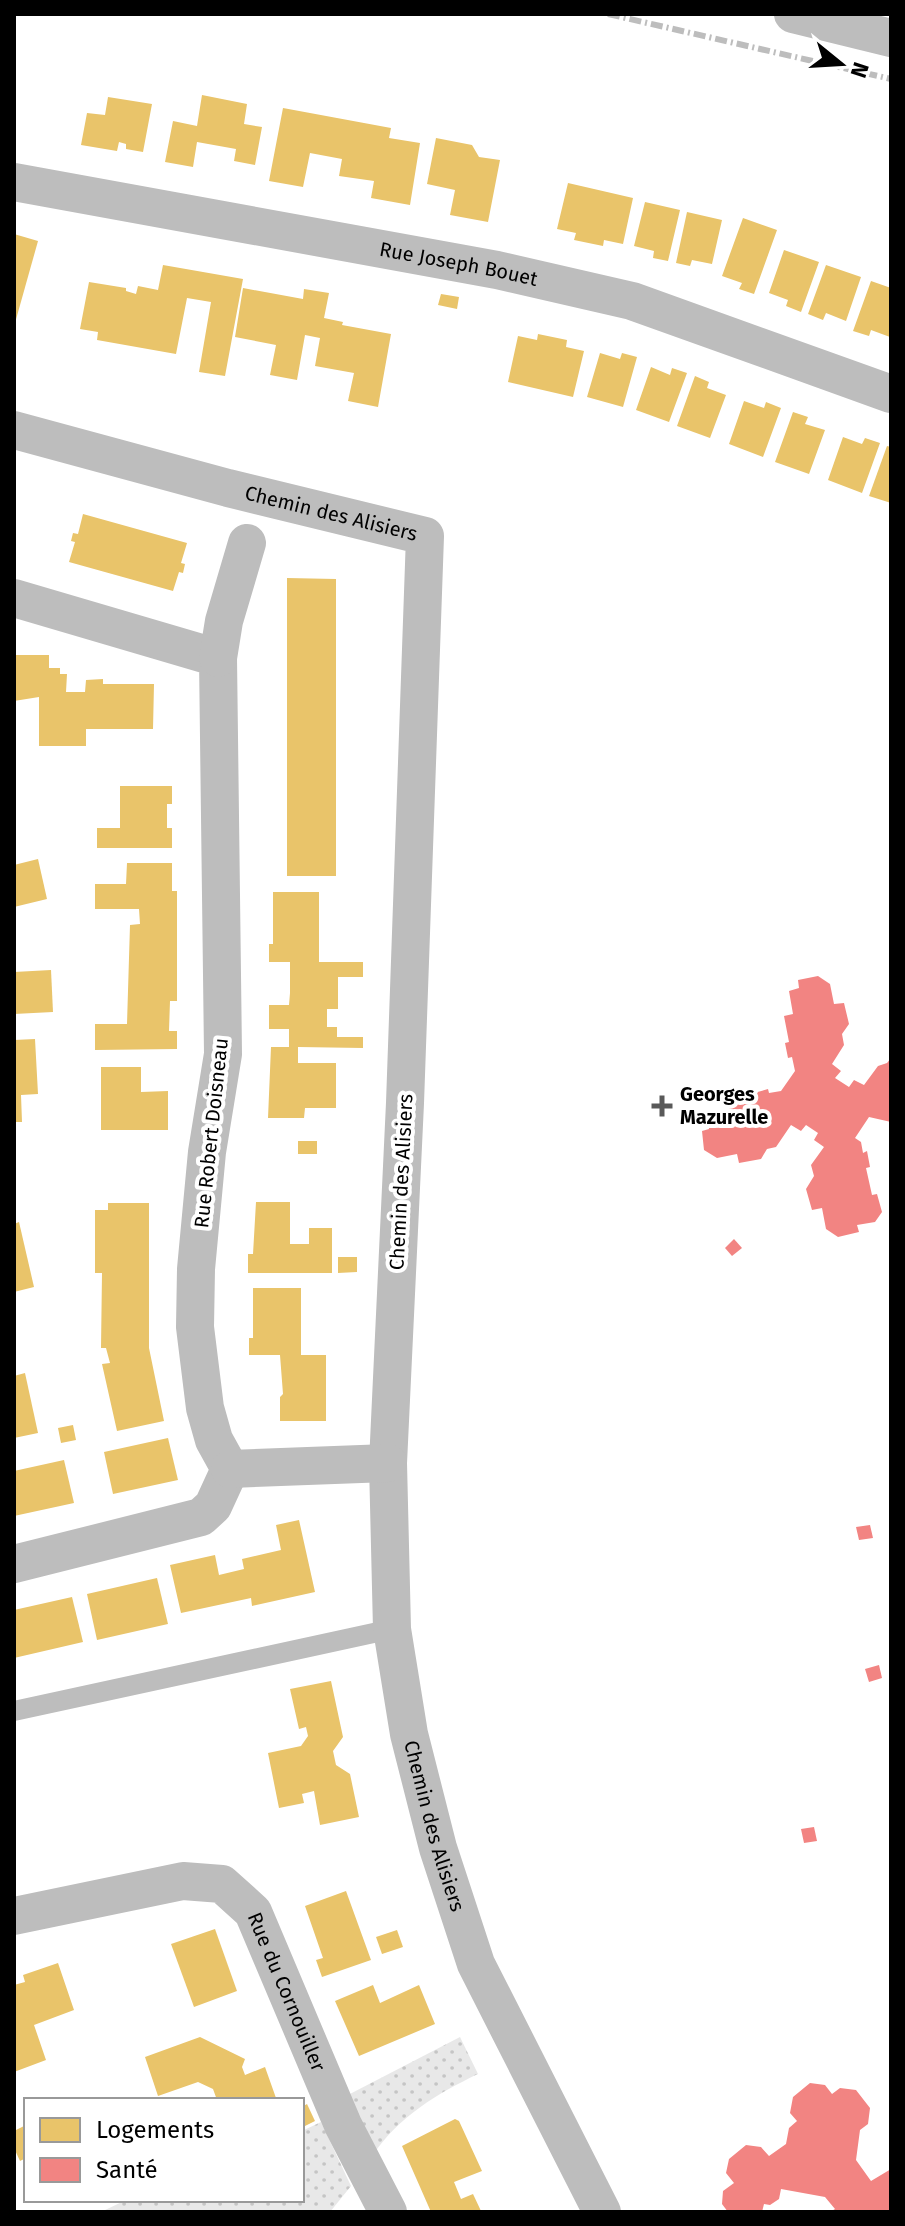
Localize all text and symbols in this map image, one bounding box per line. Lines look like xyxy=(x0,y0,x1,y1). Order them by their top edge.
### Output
north arrow xyxy=(801,24,881,104)
text: N xyxy=(844,59,875,81)
street label: Rue Joseph Bouet xyxy=(378,237,541,291)
street label: Chemin des Alisiers xyxy=(243,481,420,546)
street label: Rue Robert Doisneau xyxy=(189,1037,233,1229)
place label: Georges Mazurelle xyxy=(680,1082,768,1129)
street label: Chemin des Alisiers xyxy=(384,1093,418,1271)
marker: Georges Mazurelle xyxy=(651,1095,673,1117)
street label: Chemin des Alisiers xyxy=(399,1738,470,1914)
street label: Rue du Cornouiller xyxy=(243,1909,331,2075)
legend xyxy=(24,2098,304,2202)
text: Logements xyxy=(96,2116,214,2144)
text: Santé xyxy=(96,2156,158,2184)

